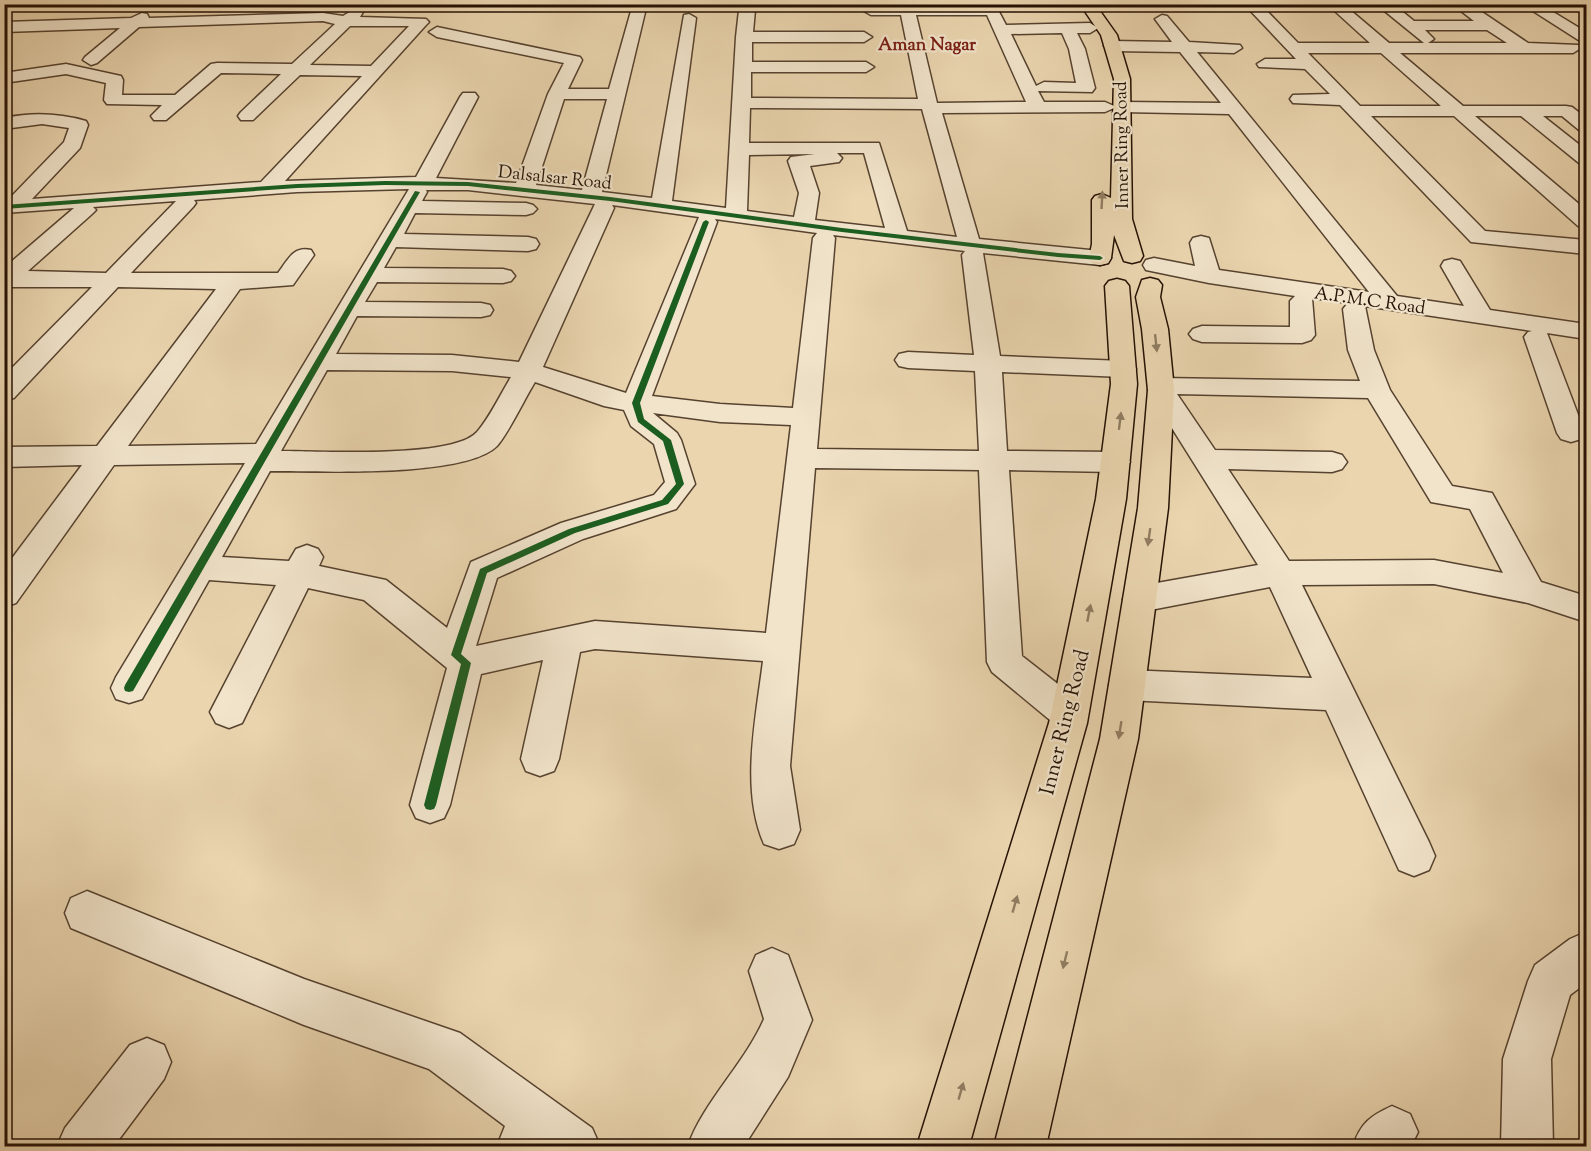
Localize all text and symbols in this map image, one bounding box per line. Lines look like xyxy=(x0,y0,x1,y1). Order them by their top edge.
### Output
district label: Aman Nagar xyxy=(878,33,976,59)
street label: Inner Ring Road xyxy=(1109,81,1137,209)
street label: Dalsalsar Road xyxy=(497,160,613,198)
one-way arrow xyxy=(1097,191,1106,210)
street label: A.P.M.C Road xyxy=(1312,281,1427,323)
one-way arrow xyxy=(1151,333,1161,352)
one-way arrow xyxy=(1115,411,1124,430)
one-way arrow xyxy=(1144,527,1153,546)
one-way arrow xyxy=(1085,603,1094,622)
street label: Inner Ring Road xyxy=(1033,647,1099,798)
one-way arrow xyxy=(1116,720,1125,739)
one-way arrow xyxy=(1011,894,1020,912)
one-way arrow xyxy=(1060,951,1070,969)
one-way arrow xyxy=(957,1082,966,1100)

